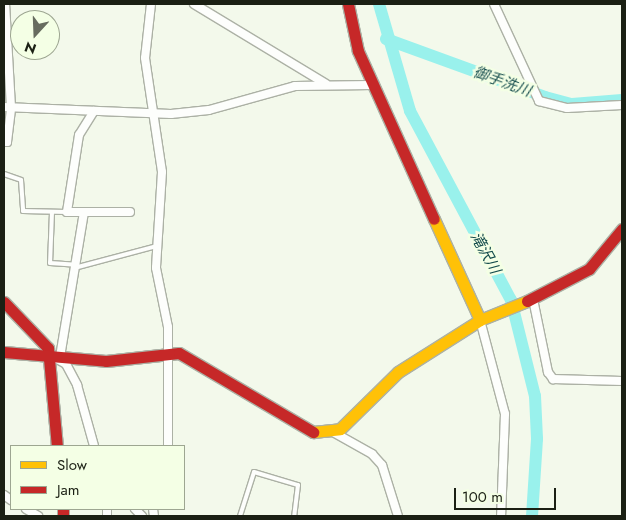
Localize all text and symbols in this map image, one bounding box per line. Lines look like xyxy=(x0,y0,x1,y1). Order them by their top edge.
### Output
north arrow xyxy=(10,10,60,60)
text: N xyxy=(22,37,39,59)
water label: 御手洗川 xyxy=(471,63,533,101)
water label: 滝沢川 xyxy=(466,229,504,277)
legend xyxy=(10,445,185,510)
text: Slow xyxy=(57,454,87,476)
scale bar xyxy=(456,478,558,510)
text: Jam xyxy=(57,479,80,501)
text: 100 m xyxy=(462,486,503,508)

